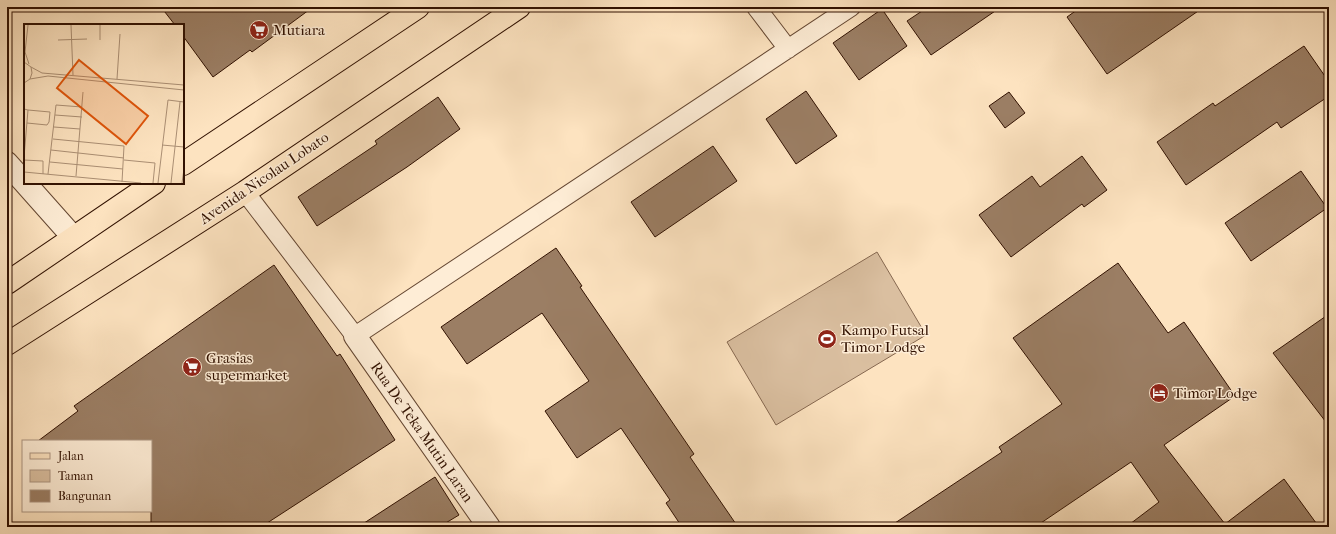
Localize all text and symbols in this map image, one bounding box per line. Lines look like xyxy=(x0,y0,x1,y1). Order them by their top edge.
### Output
supermarket icon: Mutiara xyxy=(248,19,270,41)
place label: Mutiara xyxy=(273,21,326,39)
inset map xyxy=(24,24,184,184)
street label: Avenida Nicolau Lobato xyxy=(195,128,332,229)
place label: Kampo Futsal Timor Lodge xyxy=(841,321,929,356)
sports icon: Kampo Futsal Timor Lodge xyxy=(816,328,838,350)
place label: Grasias supermarket xyxy=(206,349,289,384)
supermarket icon: Grasias supermarket xyxy=(181,356,203,378)
street label: Rua De Teka Mutin Laran xyxy=(367,358,477,506)
hotel icon: Timor Lodge xyxy=(1148,382,1170,404)
place label: Timor Lodge xyxy=(1173,384,1258,402)
legend xyxy=(22,440,152,512)
text: Jalan xyxy=(57,449,84,463)
text: Taman xyxy=(58,469,93,483)
text: Bangunan xyxy=(58,489,111,503)

